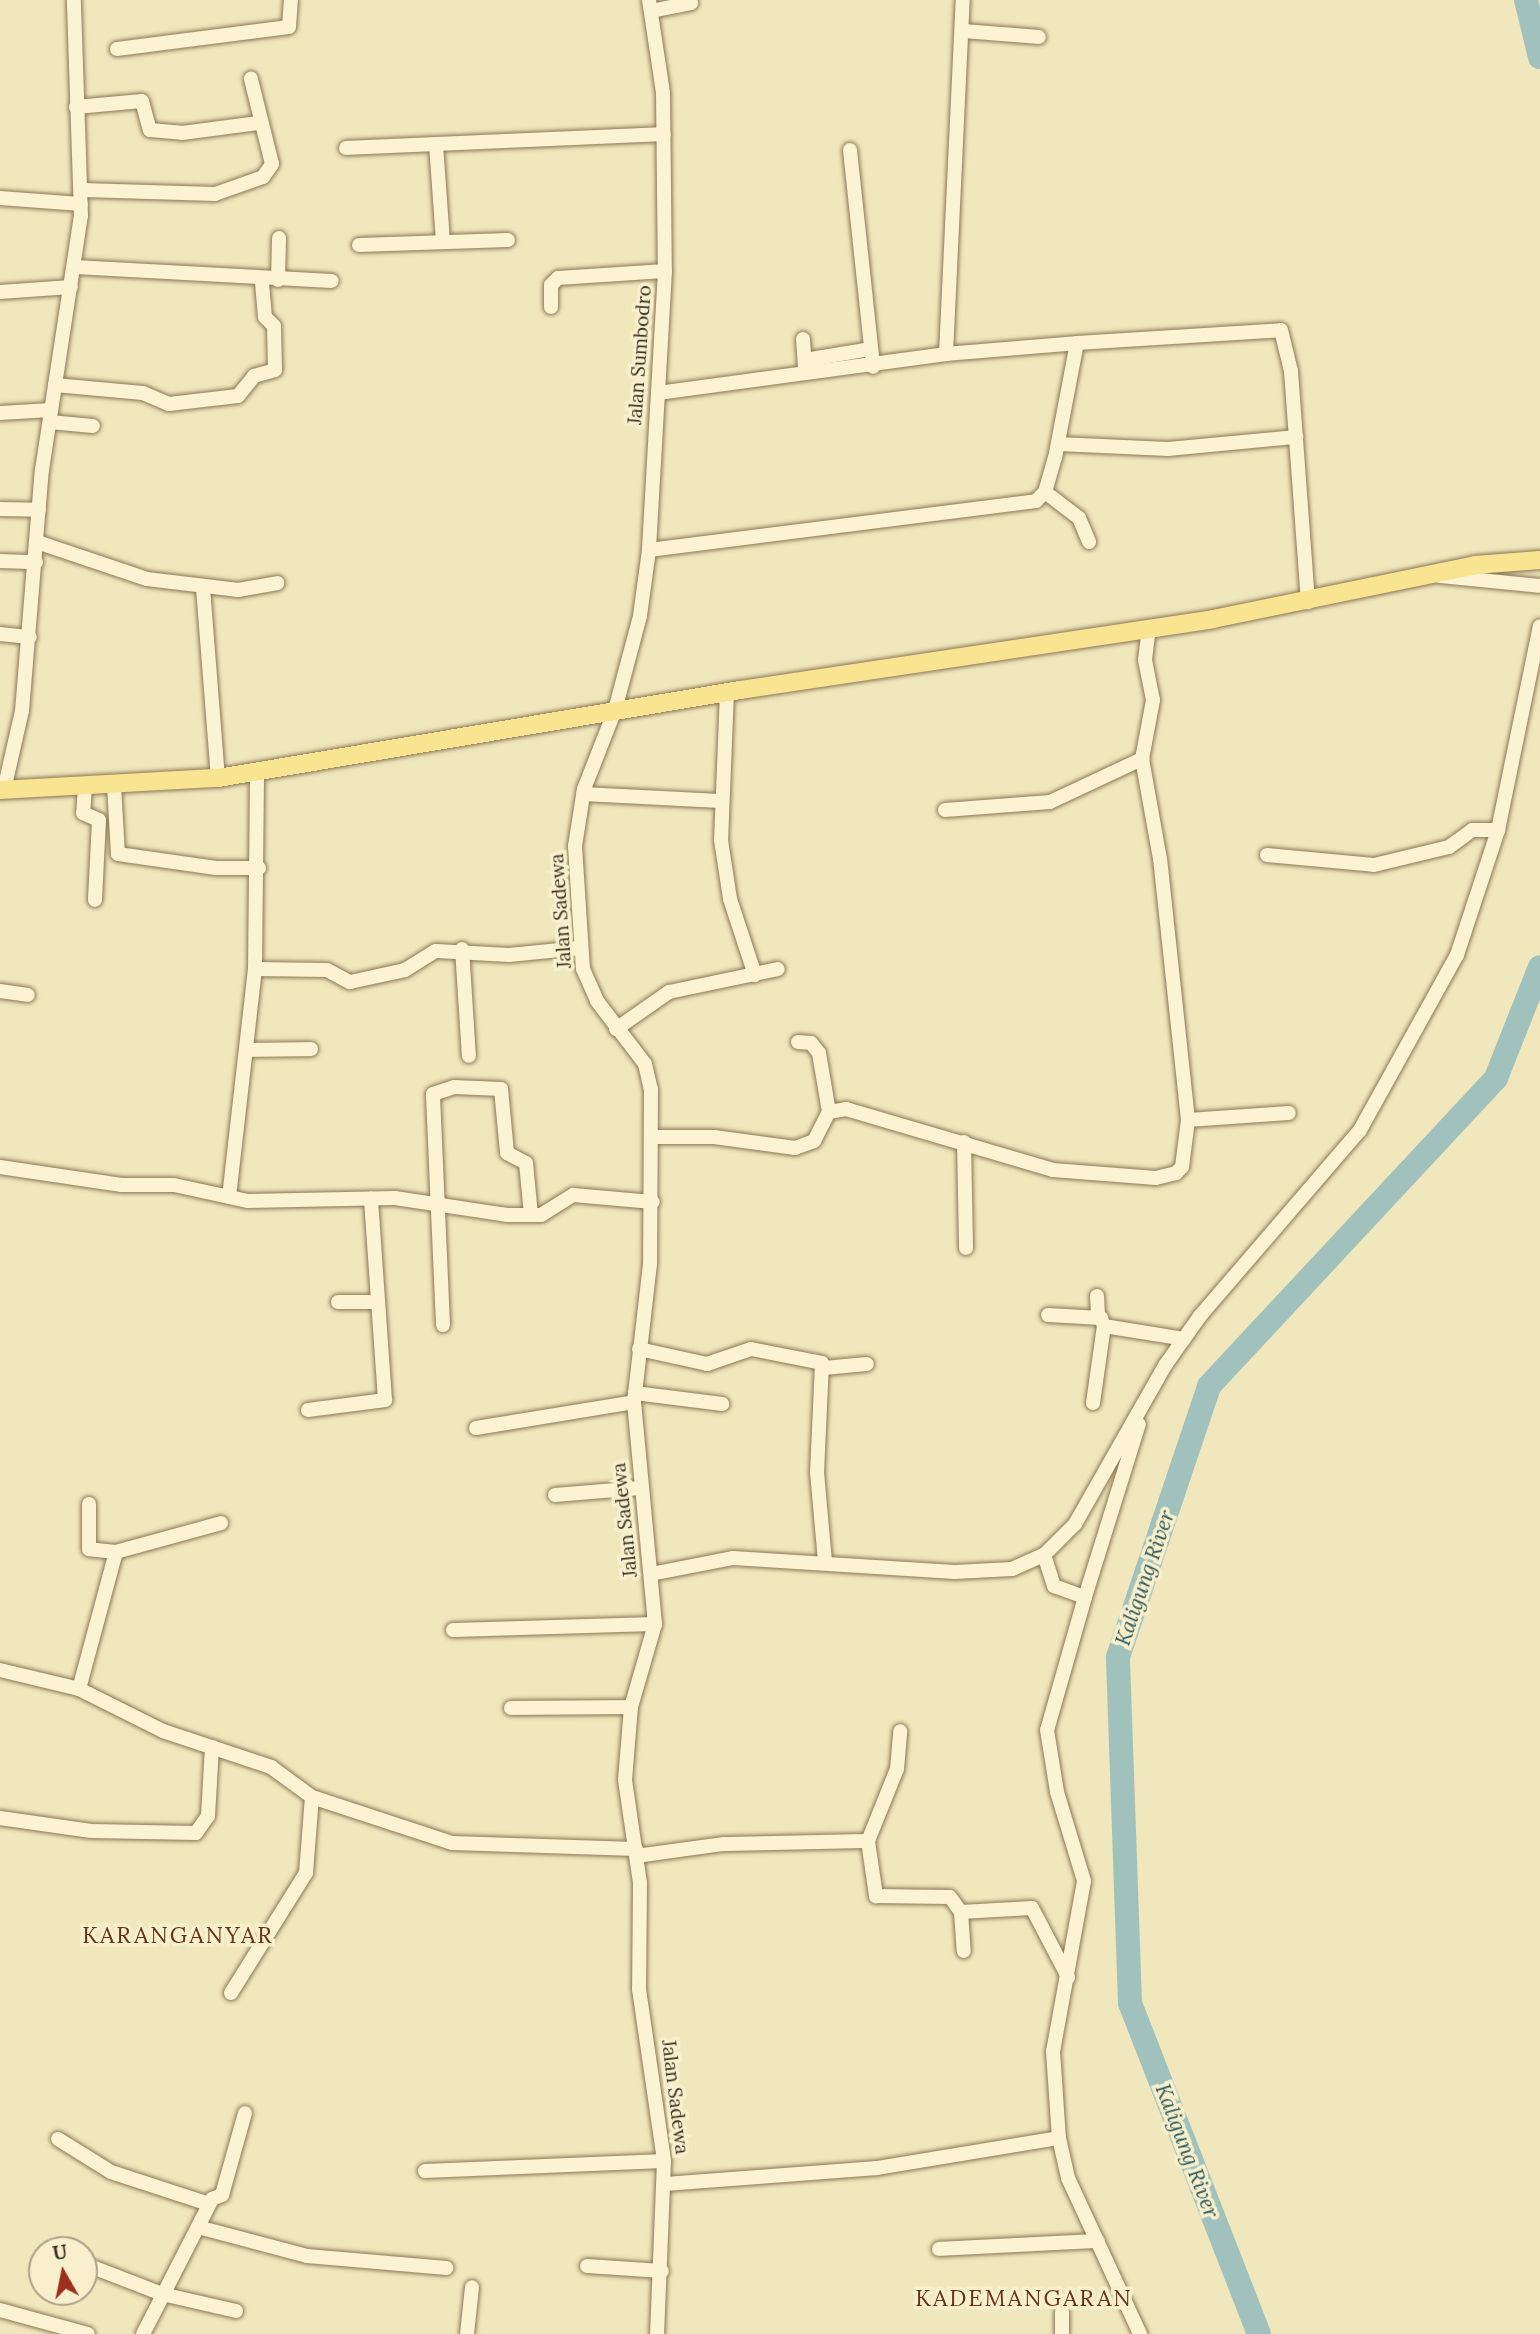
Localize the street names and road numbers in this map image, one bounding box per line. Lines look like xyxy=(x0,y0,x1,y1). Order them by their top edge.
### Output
street label: Jalan Sumbodro xyxy=(624,284,656,426)
street label: Jalan Sadewa xyxy=(546,853,576,969)
street label: Jalan Sadewa xyxy=(608,1462,642,1578)
street label: Jalan Sadewa xyxy=(657,2038,693,2156)

